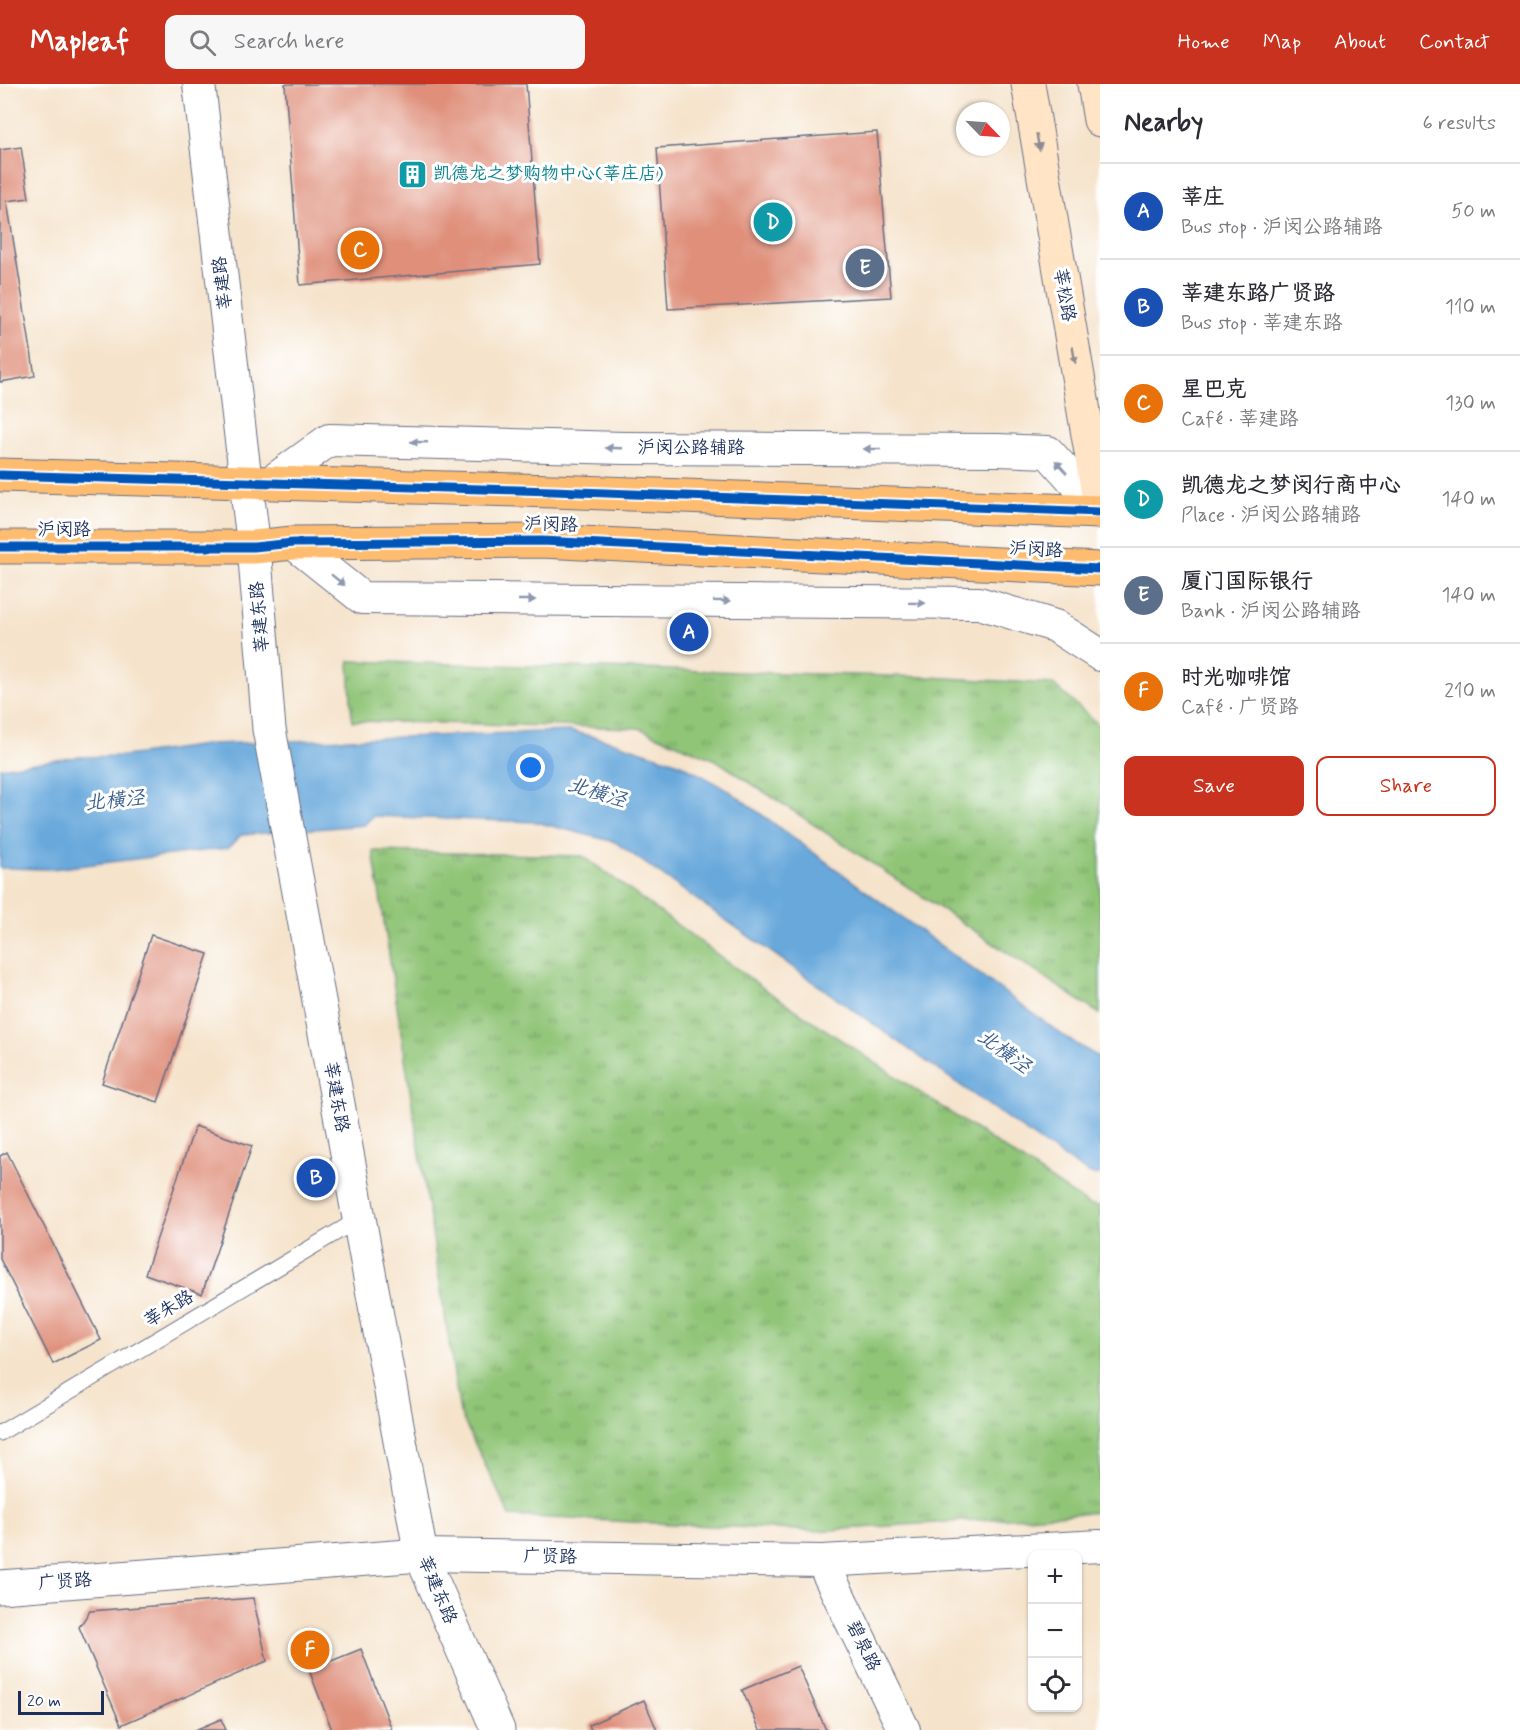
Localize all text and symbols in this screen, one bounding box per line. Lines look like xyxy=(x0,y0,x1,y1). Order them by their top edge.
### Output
search box xyxy=(165,15,585,69)
text: Mapleaf xyxy=(30,24,129,61)
icon: search xyxy=(186,26,219,59)
text: Search here xyxy=(234,28,344,56)
text: Home xyxy=(1178,28,1230,56)
text: Map xyxy=(1263,28,1301,56)
text: About xyxy=(1334,28,1386,56)
text: Contact xyxy=(1419,28,1490,56)
north arrow xyxy=(956,102,1010,156)
text: Nearby xyxy=(1124,106,1203,140)
text: 6 results xyxy=(1423,110,1496,137)
one-way arrow xyxy=(1034,132,1043,151)
building icon: 凯德龙之梦购物中心(莘庄店) xyxy=(396,158,428,190)
place label: 凯德龙之梦购物中心(莘庄店) xyxy=(433,162,664,186)
text: 莘庄 xyxy=(1181,184,1225,212)
text: A xyxy=(1137,198,1150,225)
text: 50 m xyxy=(1451,198,1496,225)
pin: D xyxy=(754,200,792,244)
text: Bus stop · 沪闵公路辅路 xyxy=(1181,214,1383,241)
pin: C xyxy=(340,228,380,272)
pin: E xyxy=(846,246,884,291)
street label: 莘建路 xyxy=(208,255,238,311)
street label: 莘松路 xyxy=(1047,266,1081,324)
text: 莘建东路广贤路 xyxy=(1181,280,1335,308)
text: B xyxy=(1137,294,1150,321)
text: 110 m xyxy=(1445,294,1496,321)
text: Bus stop · 莘建东路 xyxy=(1181,310,1343,337)
one-way arrow xyxy=(1070,345,1079,364)
text: 星巴克 xyxy=(1181,376,1247,404)
text: C xyxy=(1136,390,1151,417)
text: 130 m xyxy=(1445,390,1496,417)
text: Café · 莘建路 xyxy=(1181,406,1299,433)
street label: 沪闵公路辅路 xyxy=(637,436,745,460)
one-way arrow xyxy=(410,437,429,447)
one-way arrow xyxy=(605,443,624,452)
one-way arrow xyxy=(863,444,882,454)
one-way arrow xyxy=(1055,460,1068,475)
text: 凯德龙之梦闵行商中心 xyxy=(1181,472,1401,500)
text: D xyxy=(1137,486,1150,513)
text: 140 m xyxy=(1442,486,1496,513)
text: Place · 沪闵公路辅路 xyxy=(1181,502,1360,529)
street label: 沪闵路 xyxy=(524,512,578,538)
street label: 沪闵路 xyxy=(37,518,91,542)
street label: 沪闵路 xyxy=(1008,537,1064,563)
text: 厦门国际银行 xyxy=(1181,568,1313,596)
one-way arrow xyxy=(331,573,346,585)
street label: 莘建东路 xyxy=(245,580,275,654)
text: E xyxy=(1138,582,1149,609)
text: 140 m xyxy=(1442,582,1496,609)
one-way arrow xyxy=(517,595,536,605)
one-way arrow xyxy=(712,596,731,606)
one-way arrow xyxy=(907,598,926,608)
text: Bank · 沪闵公路辅路 xyxy=(1181,598,1361,625)
pin: A xyxy=(670,610,708,654)
text: 时光咖啡馆 xyxy=(1181,664,1291,692)
text: F xyxy=(1138,678,1149,705)
text: 210 m xyxy=(1444,678,1496,705)
text: Café · 广贤路 xyxy=(1181,694,1299,721)
your location xyxy=(516,753,545,782)
button: Save xyxy=(1124,756,1304,816)
button: Share xyxy=(1316,756,1496,816)
water label: 北横泾 xyxy=(564,771,631,815)
water label: 北横泾 xyxy=(84,784,147,818)
water label: 北横泾 xyxy=(972,1023,1037,1081)
street label: 莘建东路 xyxy=(318,1059,354,1135)
pin: B xyxy=(296,1156,336,1200)
street label: 莘朱路 xyxy=(140,1285,198,1333)
street label: 广贤路 xyxy=(523,1545,577,1569)
map controls xyxy=(1028,1550,1082,1712)
button: + xyxy=(1028,1550,1082,1604)
street label: 莘建东路 xyxy=(412,1552,462,1628)
street label: 广贤路 xyxy=(37,1568,93,1596)
button: − xyxy=(1028,1604,1082,1658)
street label: 碧泉路 xyxy=(840,1616,886,1676)
pin: F xyxy=(290,1628,330,1672)
button: locate xyxy=(1028,1658,1082,1712)
scale bar xyxy=(18,1688,104,1716)
text: 20 m xyxy=(27,1691,61,1712)

